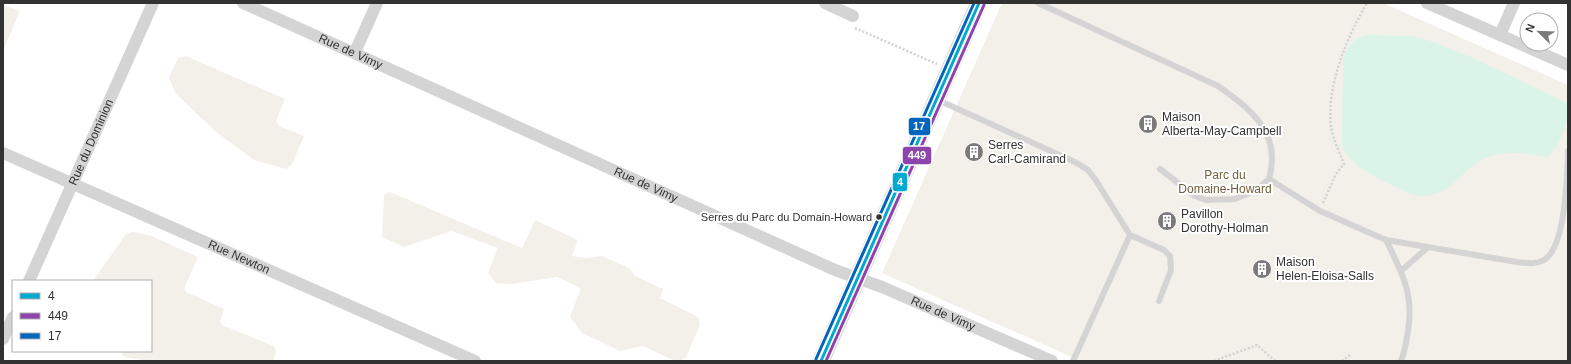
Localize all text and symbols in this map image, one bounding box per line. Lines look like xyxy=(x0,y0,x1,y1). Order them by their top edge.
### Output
north arrow xyxy=(1519,12,1559,52)
text: N xyxy=(1523,22,1537,34)
street label: Rue de Vimy xyxy=(316,31,385,72)
street label: Rue du Dominion xyxy=(66,97,116,187)
place label: Maison Alberta-May-Campbell xyxy=(1162,110,1281,138)
building icon: Maison Alberta-May-Campbell xyxy=(1137,113,1159,135)
line badge: 17 xyxy=(908,117,931,136)
text: 17 xyxy=(913,120,925,132)
place label: Serres Carl-Camirand xyxy=(988,138,1066,166)
building icon: Serres Carl-Camirand xyxy=(963,141,985,163)
line badge: 449 xyxy=(902,146,932,165)
text: 449 xyxy=(908,149,926,161)
street label: Rue de Vimy xyxy=(612,164,680,205)
park label: Parc du Domaine-Howard xyxy=(1178,168,1272,196)
line badge: 4 xyxy=(892,172,908,192)
text: 4 xyxy=(897,176,904,188)
place label: Pavillon Dorothy-Holman xyxy=(1181,207,1268,235)
building icon: Pavillon Dorothy-Holman xyxy=(1156,210,1178,232)
place label: Serres du Parc du Domain-Howard xyxy=(701,211,872,223)
marker: Serres du Parc du Domain-Howard xyxy=(874,212,884,222)
street label: Rue Newton xyxy=(206,237,272,277)
place label: Maison Helen-Eloisa-Salls xyxy=(1276,255,1374,283)
building icon: Maison Helen-Eloisa-Salls xyxy=(1251,258,1273,280)
legend xyxy=(12,280,152,352)
text: 4 xyxy=(48,289,55,303)
street label: Rue de Vimy xyxy=(909,293,977,334)
text: 449 xyxy=(48,309,68,323)
text: 17 xyxy=(48,329,62,343)

